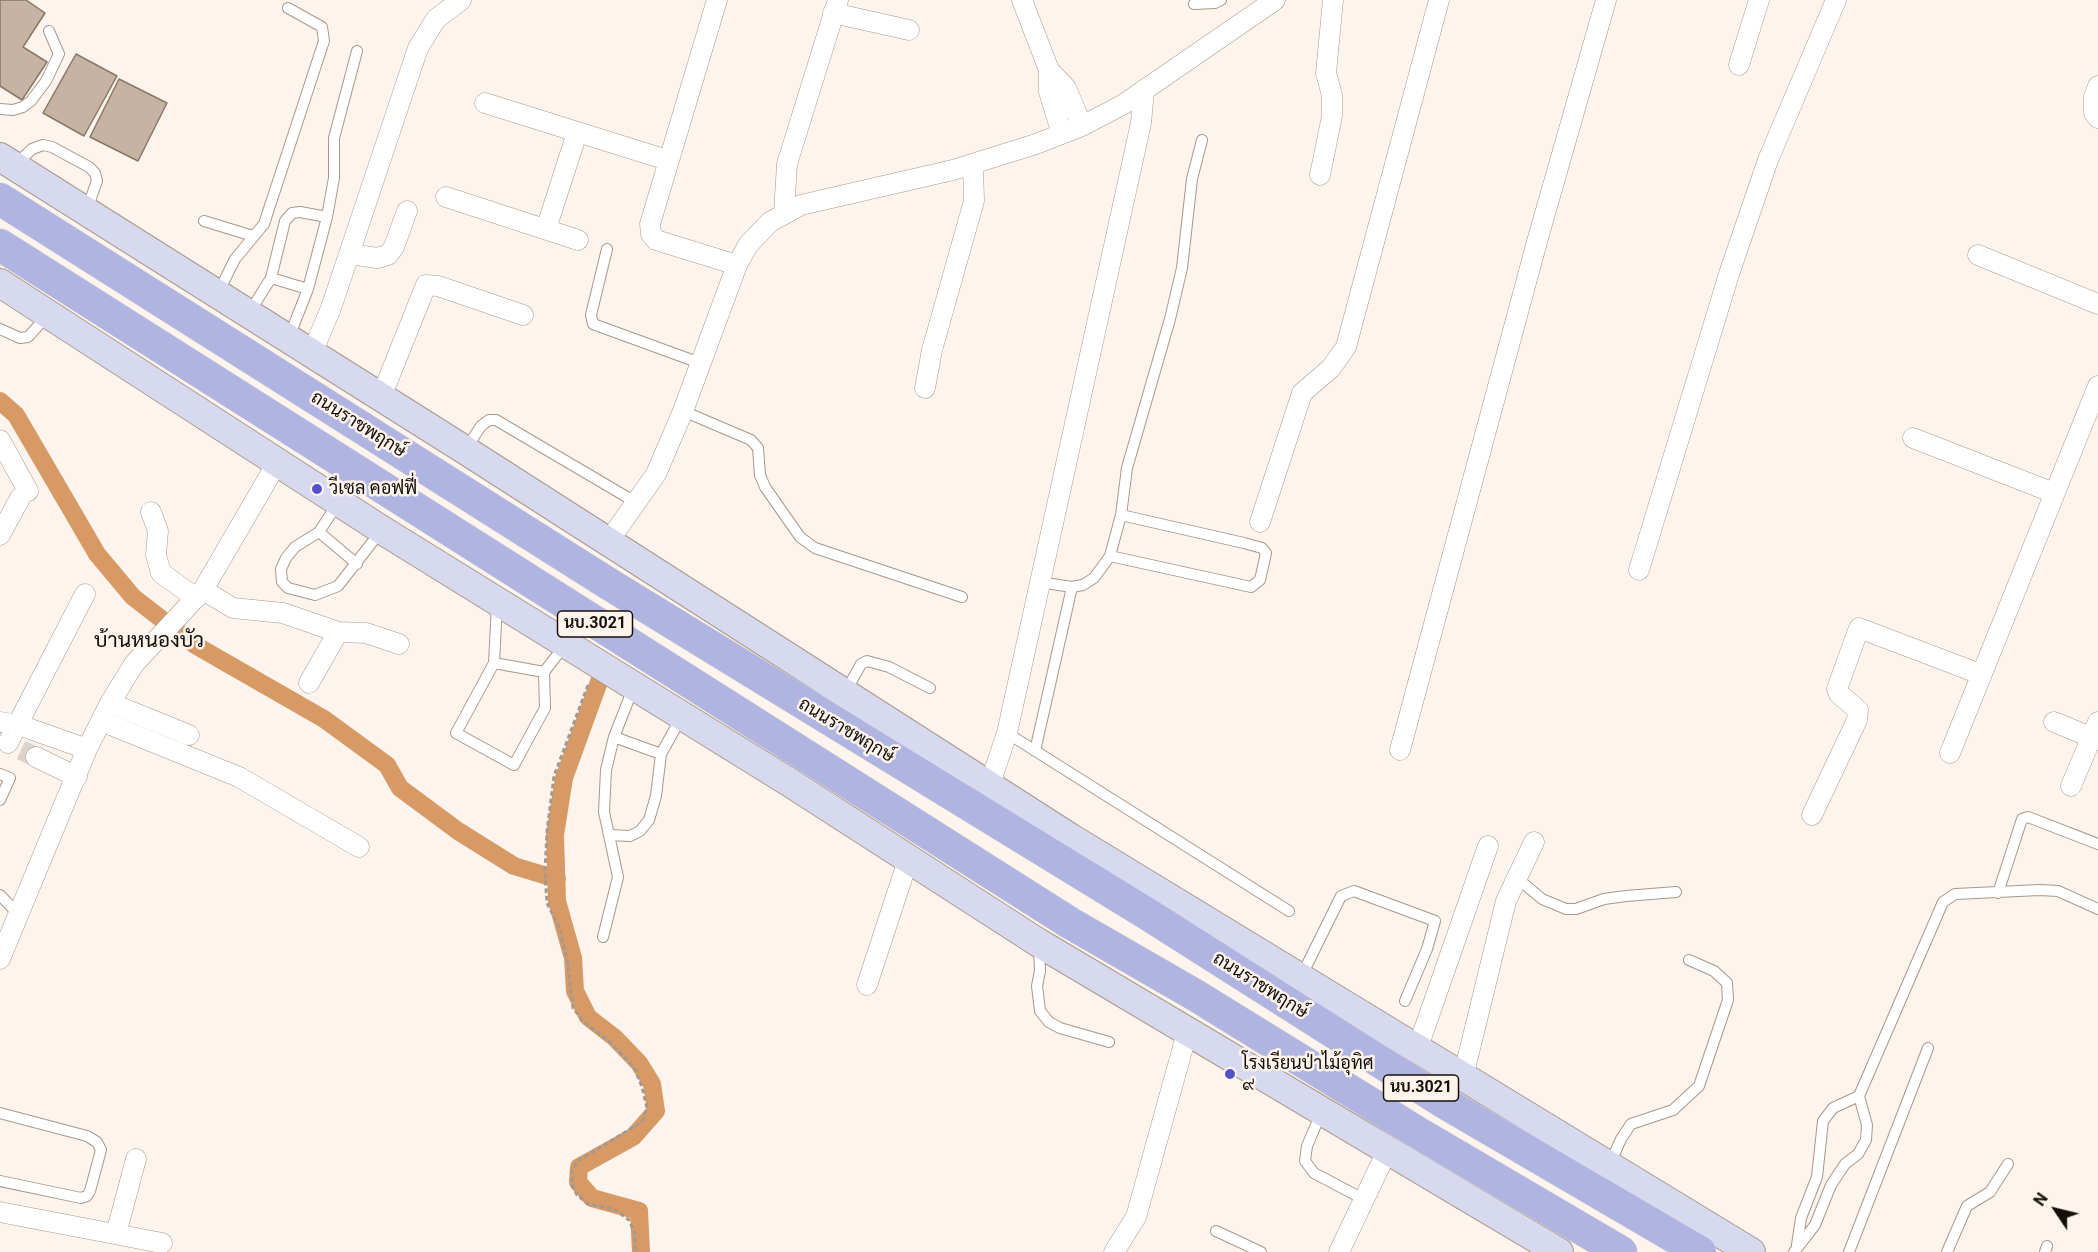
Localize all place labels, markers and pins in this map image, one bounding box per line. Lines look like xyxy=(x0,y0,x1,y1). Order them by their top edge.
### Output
place label: วีเซล คอฟฟี่ xyxy=(329,478,417,500)
marker: วีเซล คอฟฟี่ xyxy=(310,482,324,496)
place label: โรงเรียนป่าไม้อุทิศ ๙ xyxy=(1242,1053,1374,1096)
marker: โรงเรียนป่าไม้อุทิศ ๙ xyxy=(1223,1067,1237,1081)

